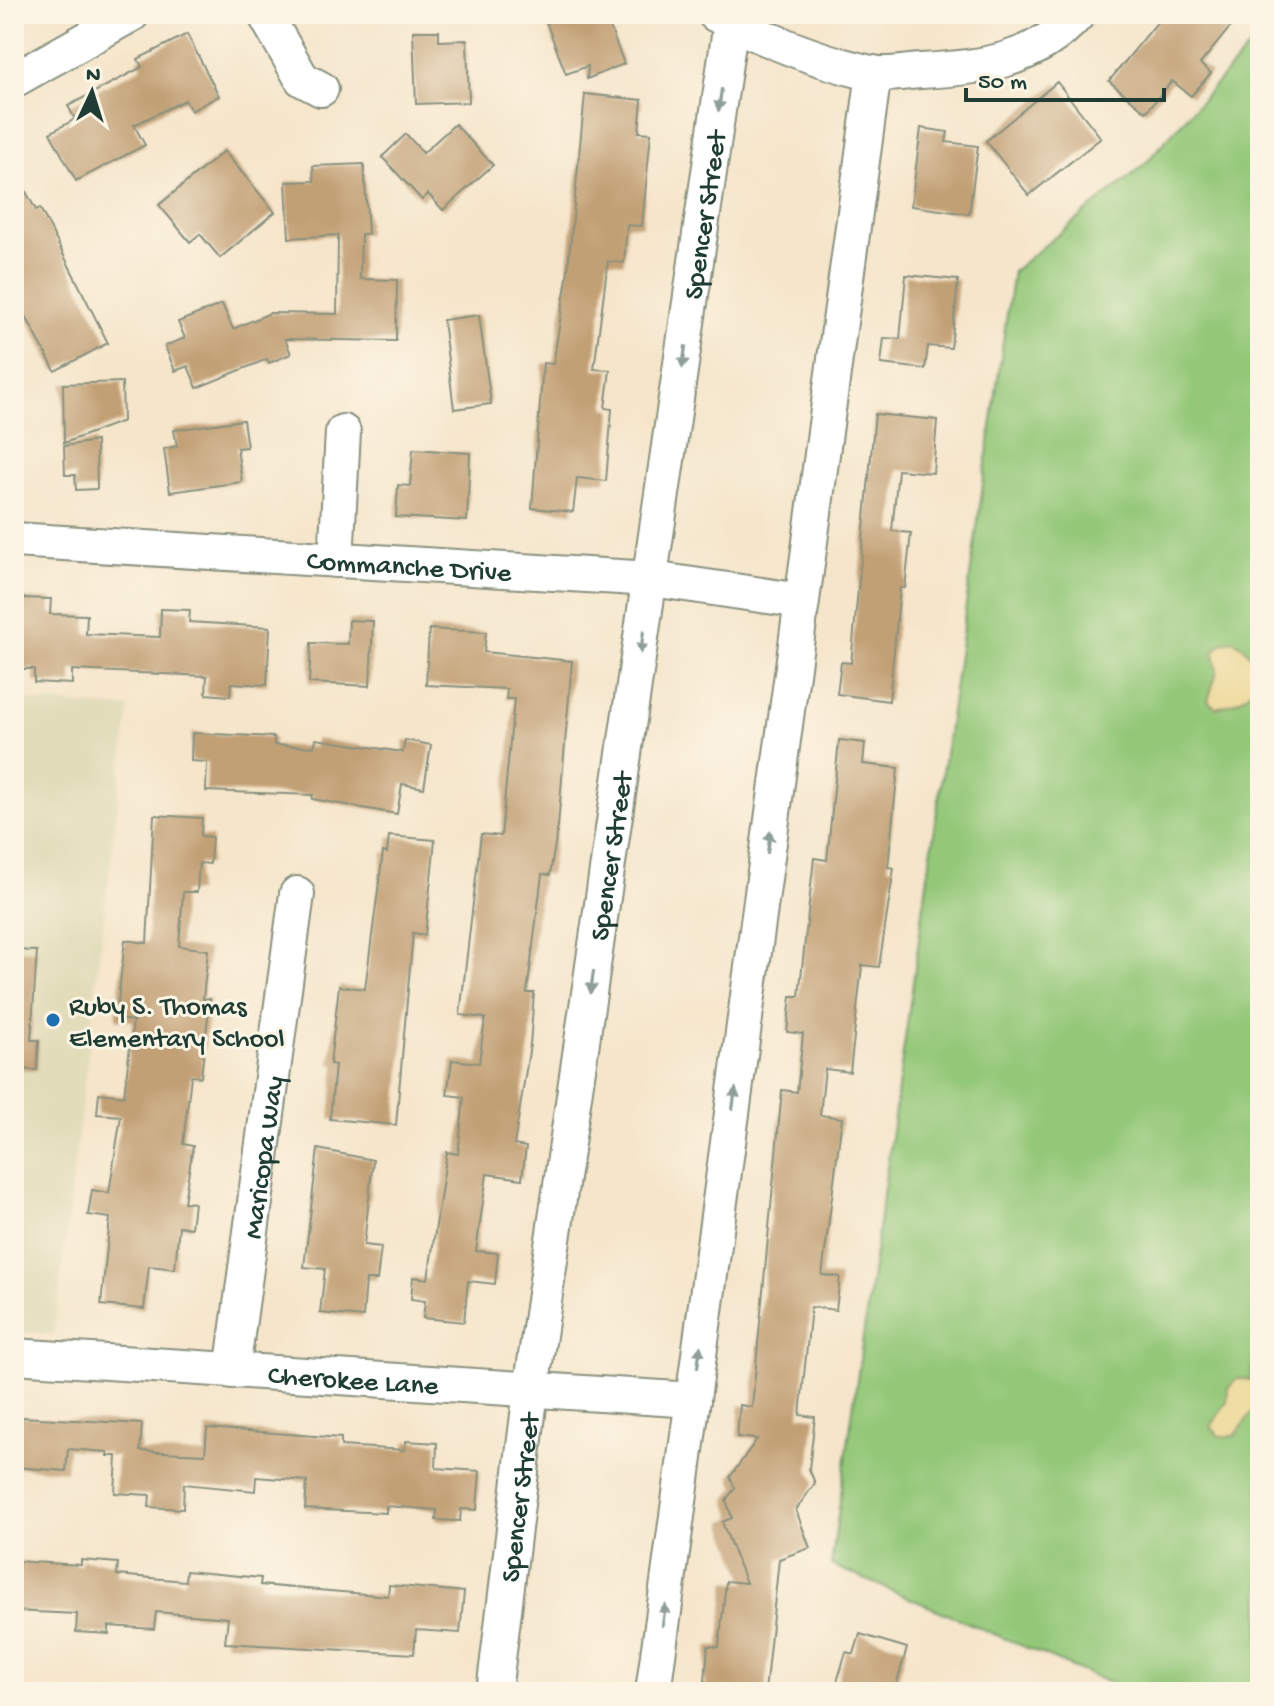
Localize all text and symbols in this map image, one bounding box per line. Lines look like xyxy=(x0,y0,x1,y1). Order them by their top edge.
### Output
north arrow xyxy=(52,52,132,132)
scale bar xyxy=(966,52,1164,102)
text: N xyxy=(85,63,101,90)
text: 50 m xyxy=(978,69,1027,98)
one-way arrow xyxy=(713,87,726,112)
street label: Spencer Street xyxy=(679,126,736,302)
one-way arrow xyxy=(677,345,690,370)
street label: Commanche Drive xyxy=(306,546,513,591)
one-way arrow xyxy=(635,630,648,655)
street label: Spencer Street xyxy=(585,768,643,943)
one-way arrow xyxy=(763,829,776,854)
one-way arrow xyxy=(585,970,598,995)
place label: Ruby S. Thomas Elementary School xyxy=(69,992,285,1057)
marker: Ruby S. Thomas Elementary School xyxy=(44,1011,62,1029)
street label: Maricopa Way xyxy=(238,1074,293,1241)
one-way arrow xyxy=(728,1087,741,1112)
one-way arrow xyxy=(693,1344,706,1369)
street label: Cherokee Lane xyxy=(267,1360,440,1404)
street label: Spencer Street xyxy=(496,1409,549,1584)
one-way arrow xyxy=(658,1602,671,1627)

